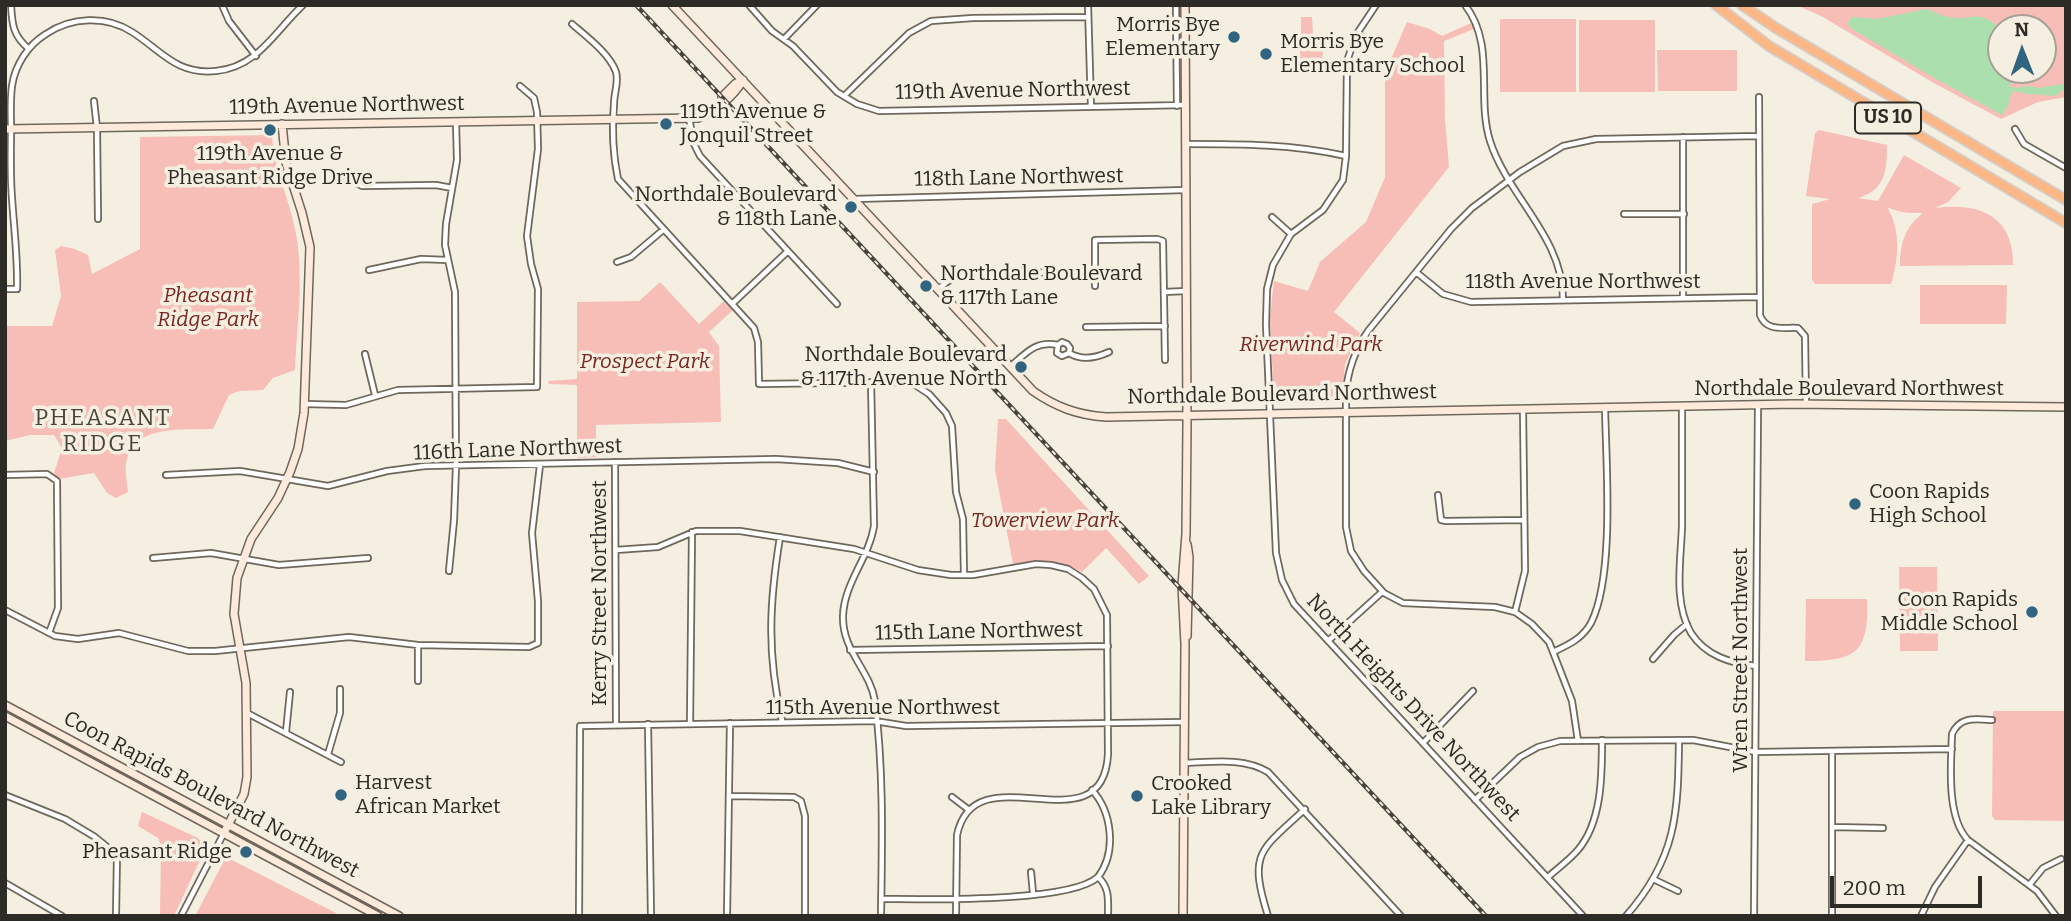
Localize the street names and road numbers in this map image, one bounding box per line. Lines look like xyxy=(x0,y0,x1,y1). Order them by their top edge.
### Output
street label: 119th Avenue Northwest xyxy=(895,76,1131,106)
street label: 119th Avenue Northwest xyxy=(229,91,465,121)
road number: US 10 xyxy=(1855,102,1921,134)
street label: 118th Lane Northwest xyxy=(914,164,1124,192)
street label: 118th Avenue Northwest xyxy=(1465,269,1701,295)
street label: Northdale Boulevard Northwest xyxy=(1694,376,2004,402)
street label: Northdale Boulevard Northwest xyxy=(1127,380,1437,410)
street label: 116th Lane Northwest xyxy=(413,434,623,466)
street label: Kerry Street Northwest xyxy=(587,480,613,706)
street label: Wren Street Northwest xyxy=(1728,548,1754,772)
street label: North Heights Drive Northwest xyxy=(1301,589,1525,827)
street label: 115th Lane Northwest xyxy=(875,618,1083,646)
street label: 115th Avenue Northwest xyxy=(766,695,1000,721)
street label: Coon Rapids Boulevard Northwest xyxy=(59,706,363,884)

